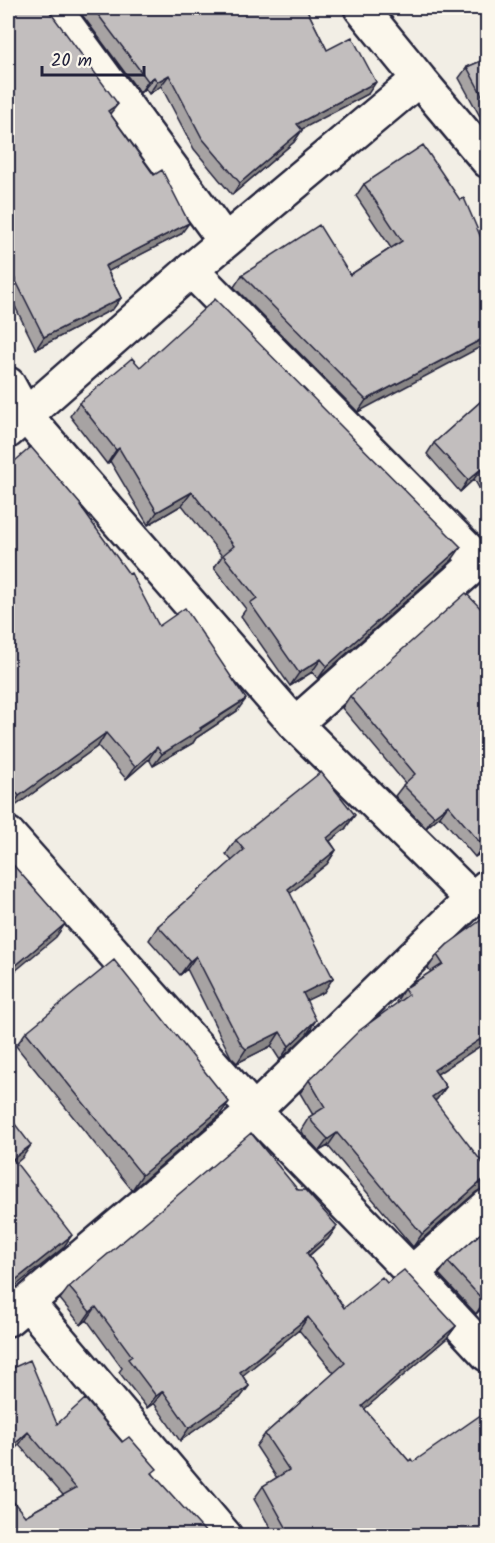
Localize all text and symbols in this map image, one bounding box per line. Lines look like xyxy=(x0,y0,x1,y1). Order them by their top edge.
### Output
scale bar xyxy=(42,39,144,77)
text: 20 m xyxy=(51,47,92,76)

